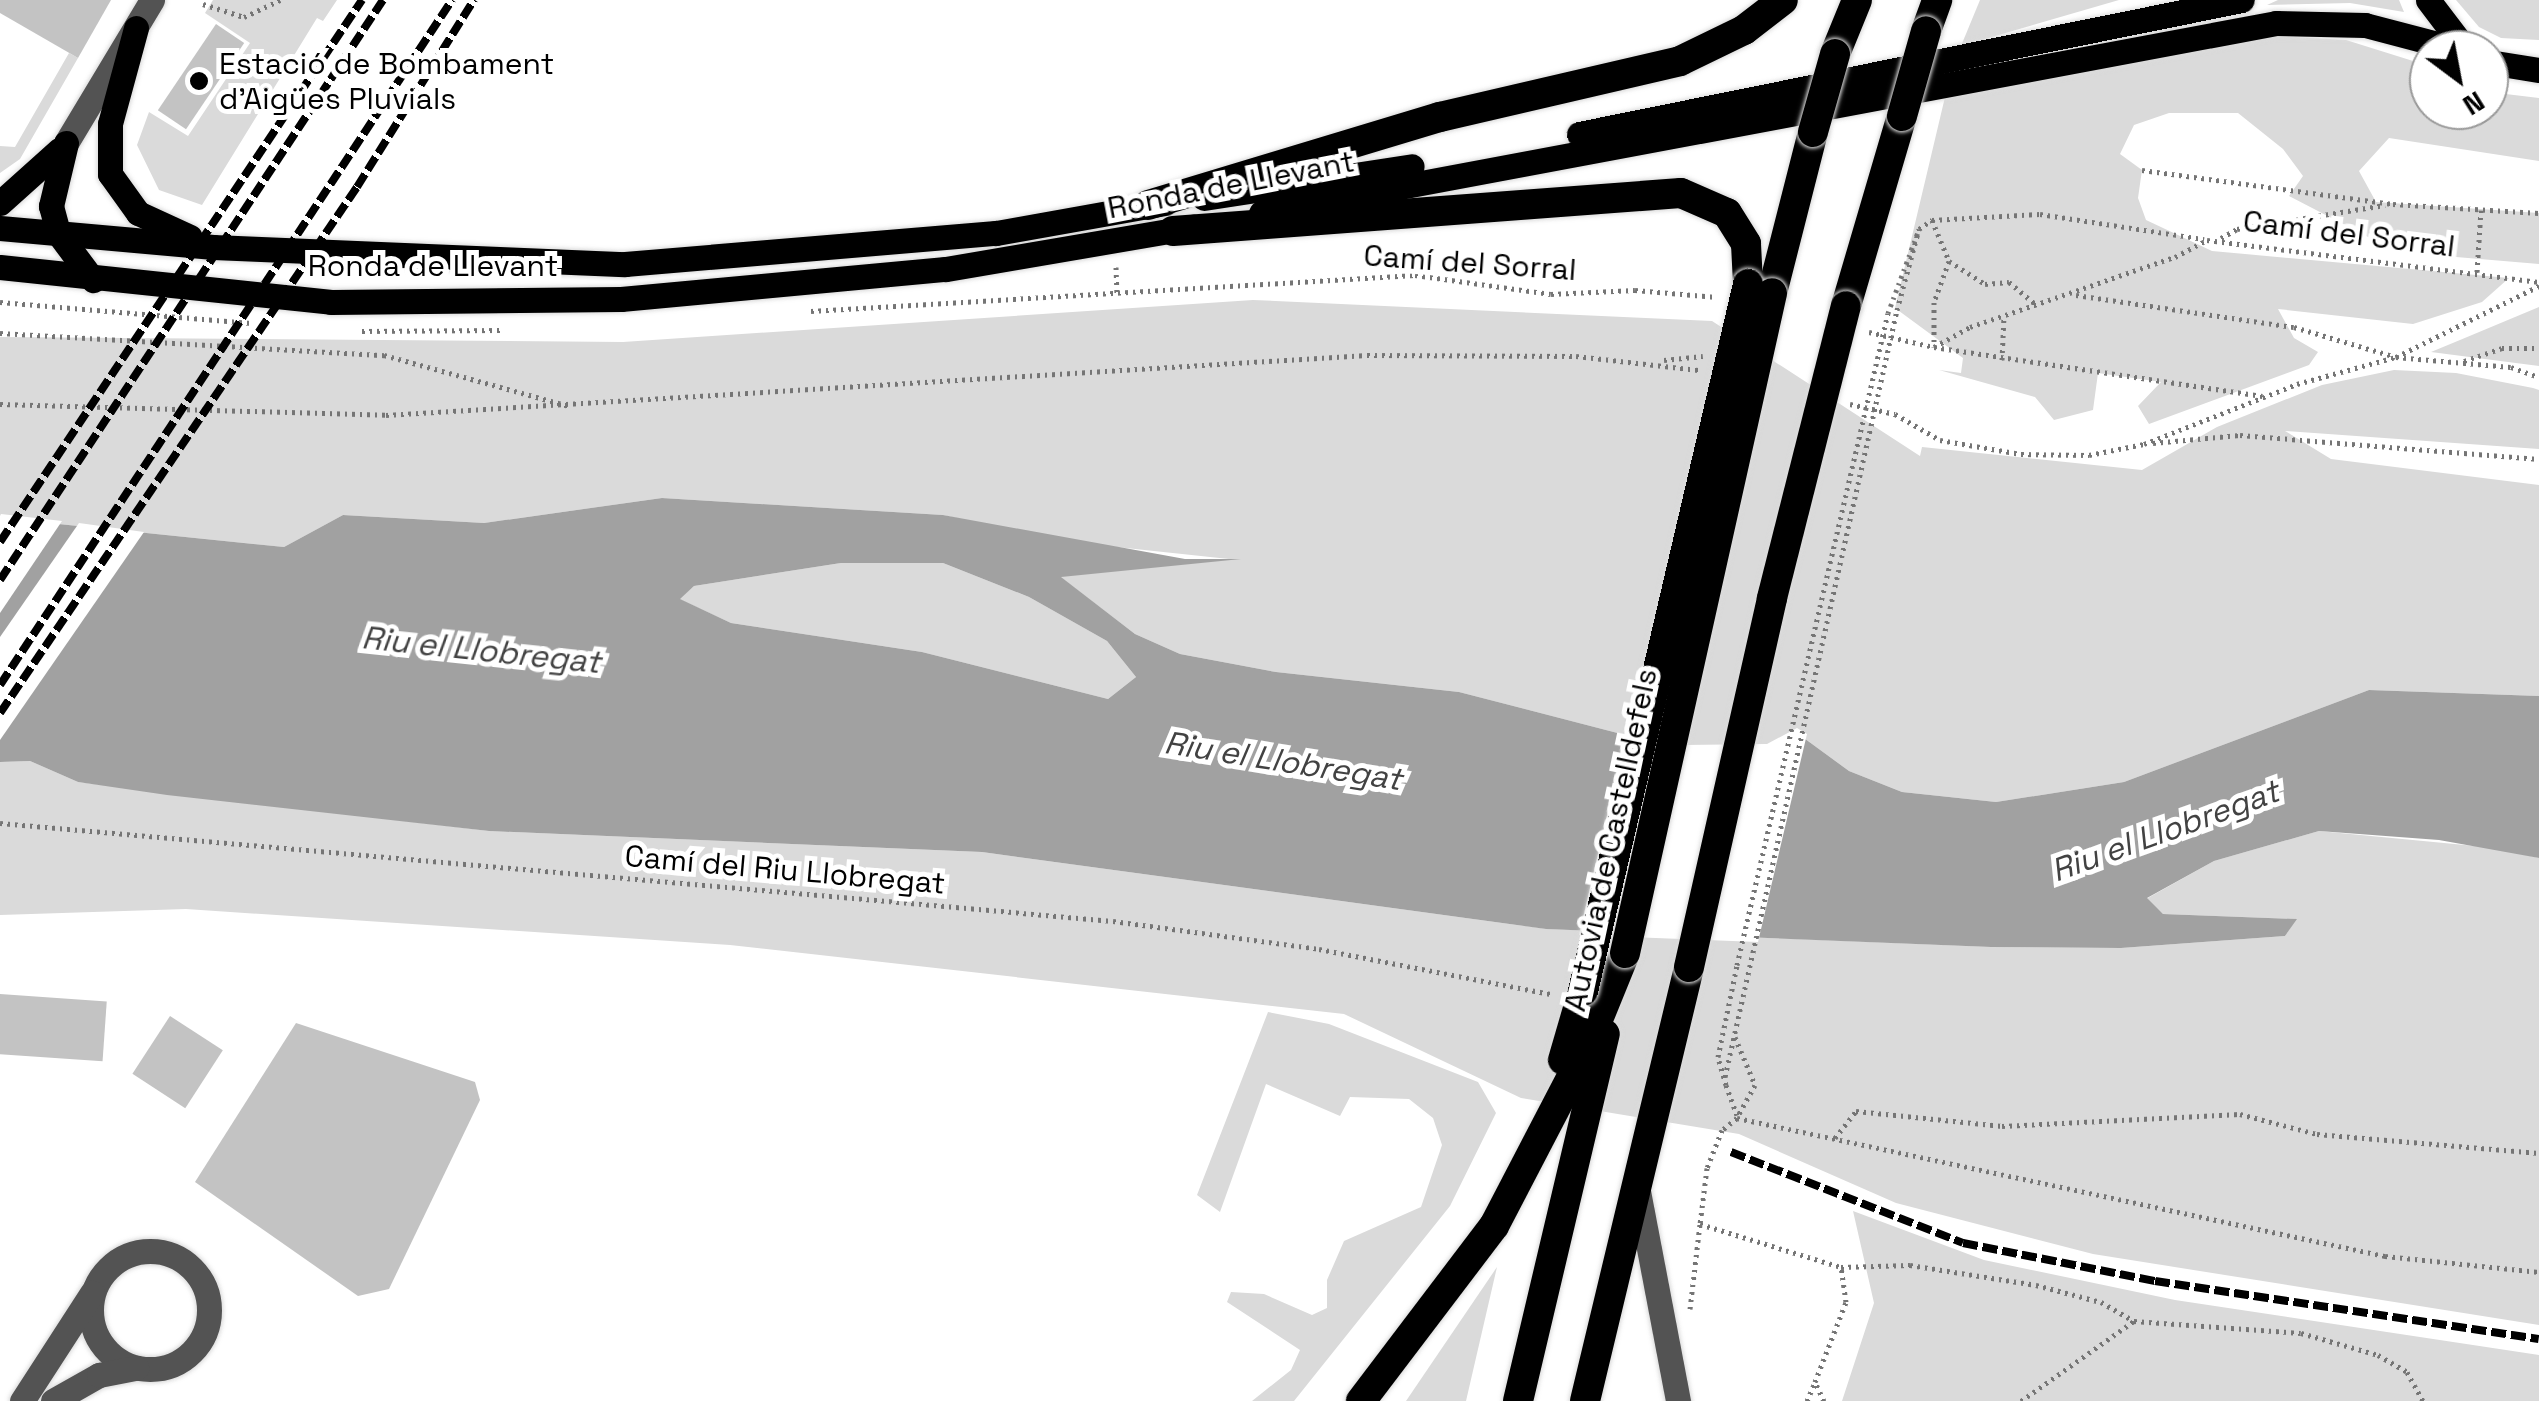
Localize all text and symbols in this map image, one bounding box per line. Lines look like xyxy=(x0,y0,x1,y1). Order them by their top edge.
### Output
north arrow xyxy=(2409,30,2509,130)
place label: Estació de Bombament d'Aigües Pluvials xyxy=(219,46,554,116)
marker: Estació de Bombament d'Aigües Pluvials xyxy=(188,70,210,92)
text: N xyxy=(2456,84,2491,124)
street label: Ronda de Llevant xyxy=(1105,143,1357,227)
street label: Camí del Sorral xyxy=(2241,203,2457,265)
street label: Camí del Sorral xyxy=(1362,238,1578,288)
street label: Ronda de Llevant xyxy=(308,248,558,284)
water label: Riu el Llobregat xyxy=(360,618,602,682)
street label: Autovia de Castelldefels xyxy=(1557,665,1665,1015)
water label: Riu el Llobregat xyxy=(1162,723,1404,799)
water label: Riu el Llobregat xyxy=(2046,772,2284,890)
street label: Camí del Riu Llobregat xyxy=(623,838,947,902)

